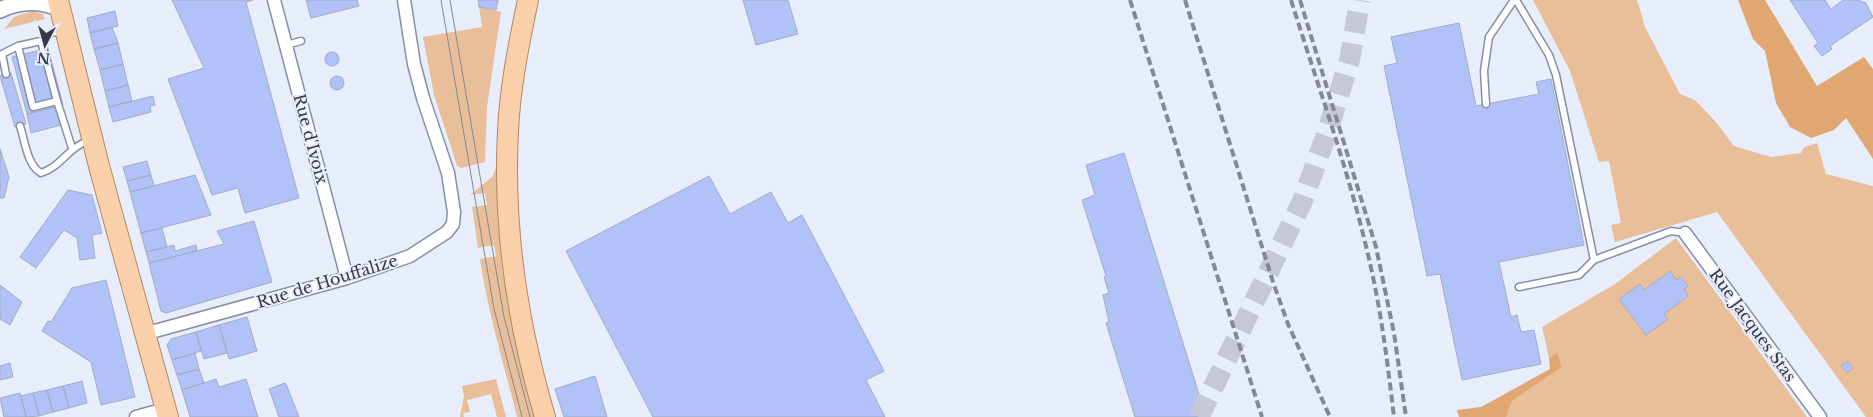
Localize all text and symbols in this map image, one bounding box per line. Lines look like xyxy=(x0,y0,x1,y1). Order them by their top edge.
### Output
north arrow xyxy=(20,20,70,70)
text: N xyxy=(36,48,51,68)
street label: Rue d'Ivoix xyxy=(289,92,333,187)
street label: Rue de Houffalize xyxy=(254,250,400,312)
street label: Rue Jacques Stas xyxy=(1705,265,1801,385)

